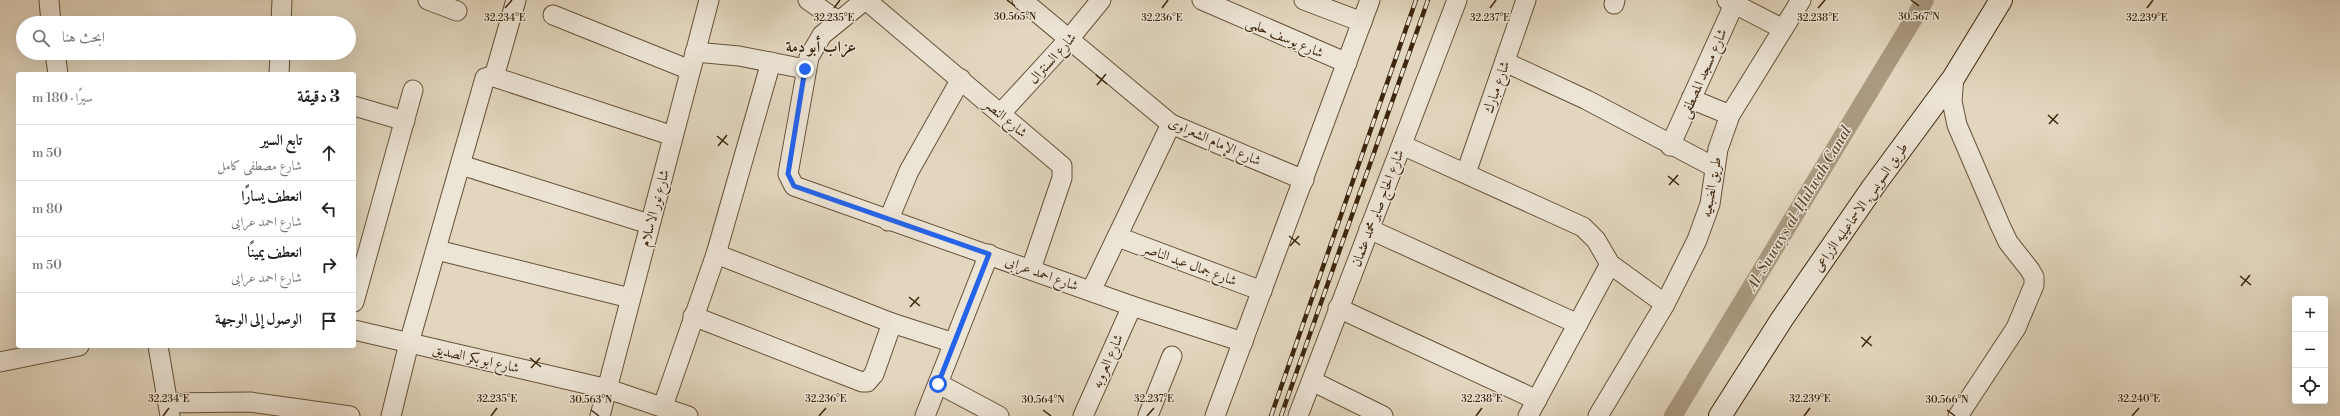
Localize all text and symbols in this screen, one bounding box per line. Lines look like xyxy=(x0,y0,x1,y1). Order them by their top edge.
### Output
text: 30.565°N xyxy=(994,11,1037,23)
text: 30.567°N xyxy=(1898,11,1940,23)
text: 32.234°E xyxy=(484,12,526,24)
text: 32.235°E xyxy=(814,12,854,24)
text: 32.236°E xyxy=(1141,12,1183,24)
text: 32.237°E xyxy=(1470,12,1510,24)
text: 32.238°E xyxy=(1797,12,1839,24)
text: 32.239°E xyxy=(2126,12,2168,24)
street label: شارع يوسف حلمى xyxy=(1242,13,1326,64)
search box xyxy=(16,16,356,60)
street label: شارع مسجد المصطفى xyxy=(1676,26,1734,122)
icon: search xyxy=(30,27,52,49)
text: ابحث هنا xyxy=(62,28,105,47)
street label: شارع السنترال xyxy=(1025,29,1082,90)
district label: عزاب أبو دمة xyxy=(786,35,857,58)
street label: شارع مبارك xyxy=(1480,59,1516,116)
route end xyxy=(796,60,814,78)
text: 3 دقيقة xyxy=(297,86,340,108)
text: سيرًا · 180 m xyxy=(32,90,93,106)
street label: شارع النصر xyxy=(977,94,1031,144)
street label: شارع الإمام الشعراوى xyxy=(1164,113,1264,173)
water label: Al-Suways al-Ḥulwah Canal xyxy=(1742,122,1856,296)
text: تابع السير xyxy=(260,131,302,150)
street label: طريق السويس, الاسماعيليه الزراعى xyxy=(1809,139,1912,276)
icon: ahead xyxy=(318,142,340,164)
text: 50 m xyxy=(32,145,62,161)
street label: شارع الحاج صابر محمد عثمان xyxy=(1347,147,1411,271)
street label: طريق الضبعيه xyxy=(1698,155,1726,219)
text: شارع مصطفى كامل xyxy=(217,158,302,174)
street label: شارع نور الاسلام xyxy=(636,168,677,250)
text: انعطف يسارًا xyxy=(241,187,302,206)
icon: left xyxy=(318,198,340,220)
text: 80 m xyxy=(32,201,63,217)
text: شارع احمد عرابى xyxy=(231,214,302,230)
street label: شارع جمال عبد الناصر xyxy=(1138,239,1239,292)
text: انعطف يمينًا xyxy=(247,243,302,262)
street label: شارع احمد عرابى xyxy=(1002,252,1081,297)
icon: right xyxy=(318,254,340,276)
text: 50 m xyxy=(32,257,62,273)
text: شارع احمد عرابى xyxy=(231,270,302,286)
map controls xyxy=(2292,296,2328,404)
button: + xyxy=(2292,296,2328,332)
text: الوصول إلى الوجهة xyxy=(215,310,302,329)
icon: arrive xyxy=(318,310,340,332)
street label: شارع العروبه xyxy=(1088,332,1130,392)
button: − xyxy=(2292,332,2328,368)
street label: شارع ابو بكر الصديق xyxy=(430,340,521,380)
button: locate xyxy=(2292,368,2328,404)
route start xyxy=(929,375,947,393)
text: 32.234°E xyxy=(148,393,190,405)
text: 32.235°E xyxy=(477,393,517,405)
text: 32.236°E xyxy=(805,393,847,405)
text: 32.237°E xyxy=(1134,393,1174,405)
text: 32.238°E xyxy=(1461,393,1503,405)
text: 32.239°E xyxy=(1789,393,1831,405)
text: 32.240°E xyxy=(2118,393,2160,405)
text: 30.563°N xyxy=(570,394,613,406)
text: 30.564°N xyxy=(1021,394,1065,406)
text: 30.566°N xyxy=(1925,394,1969,406)

